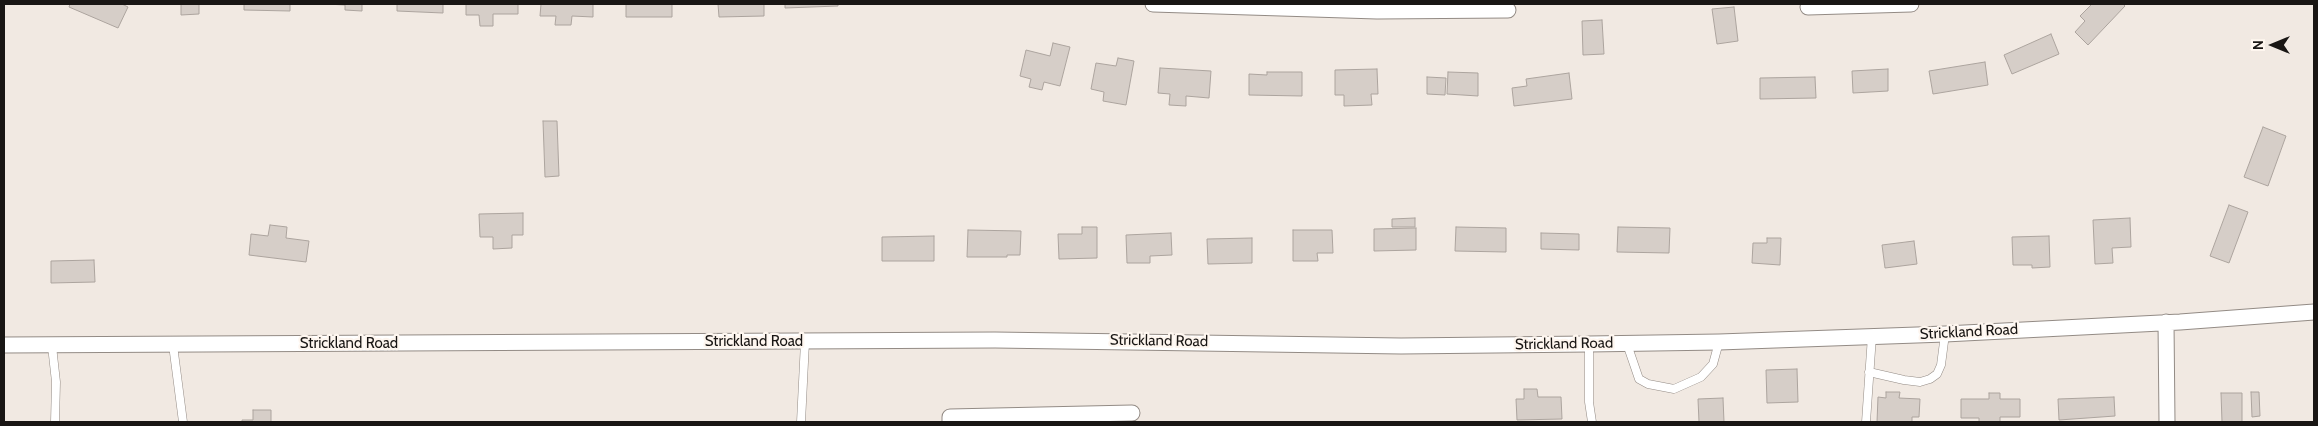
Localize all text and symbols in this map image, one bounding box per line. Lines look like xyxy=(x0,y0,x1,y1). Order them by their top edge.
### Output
north arrow xyxy=(2248,20,2298,70)
text: N xyxy=(2249,40,2267,50)
street label: Strickland Road xyxy=(1919,320,2019,344)
street label: Strickland Road xyxy=(1110,331,1208,351)
street label: Strickland Road xyxy=(705,333,803,351)
street label: Strickland Road xyxy=(1515,334,1613,354)
street label: Strickland Road xyxy=(300,335,398,353)

